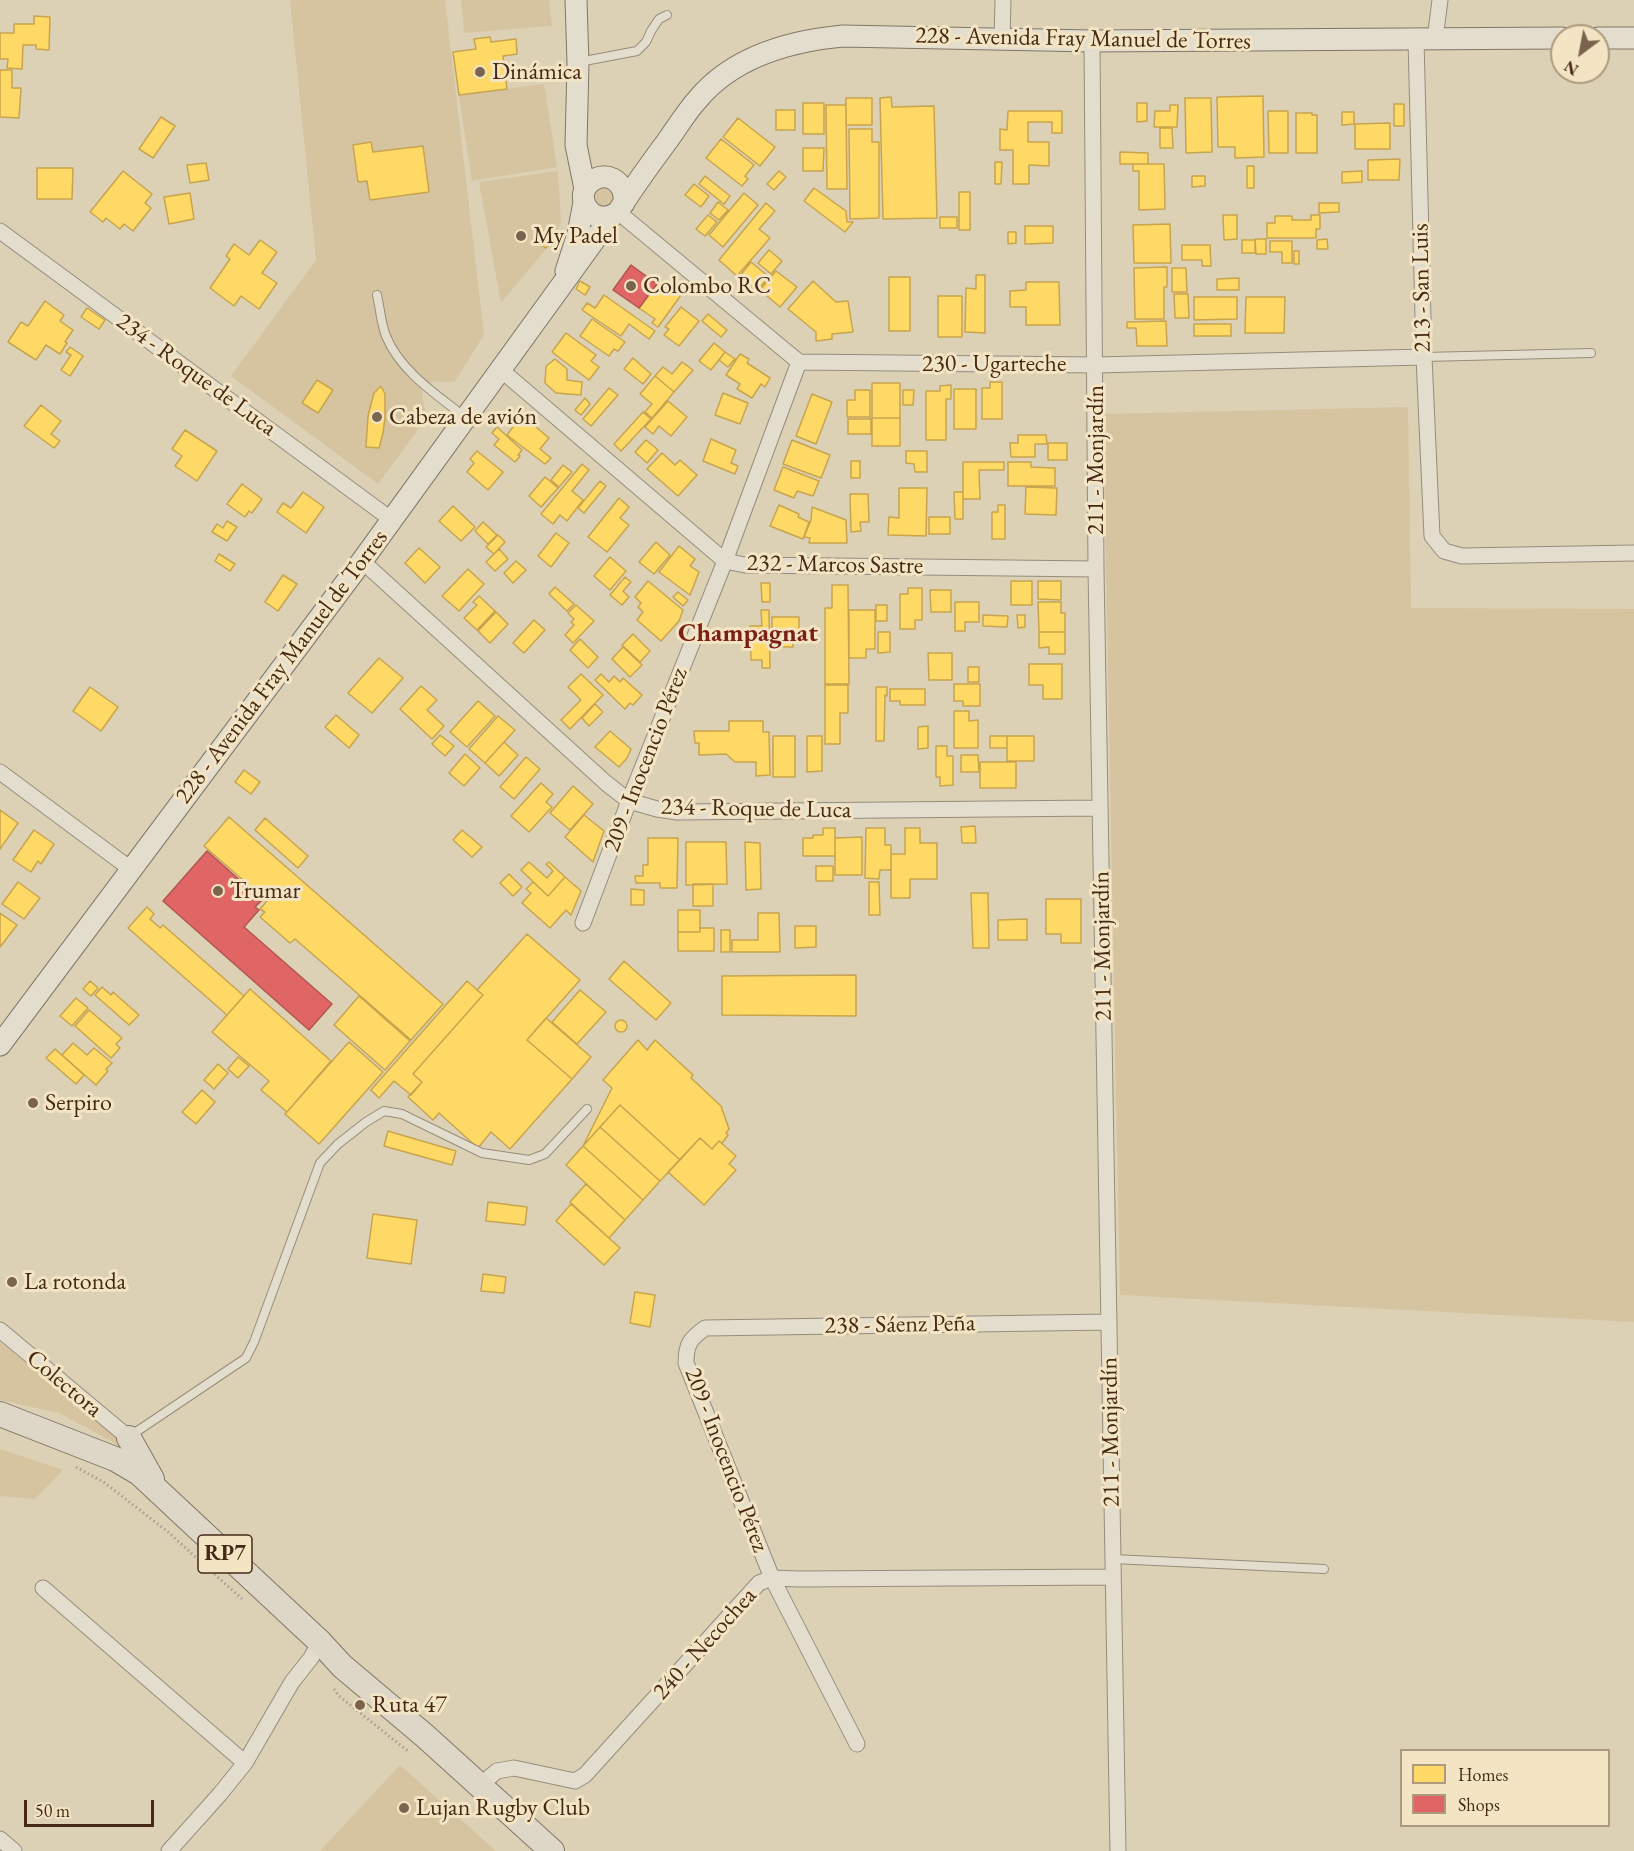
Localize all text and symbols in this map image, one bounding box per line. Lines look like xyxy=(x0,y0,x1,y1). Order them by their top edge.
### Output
street label: 228 - Avenida Fray Manuel de Torres xyxy=(915,22,1251,56)
north arrow xyxy=(1550,24,1610,84)
text: N xyxy=(1560,56,1582,80)
place label: Dinámica xyxy=(492,58,582,86)
marker: Dinámica xyxy=(473,65,487,79)
place label: My Padel xyxy=(533,222,618,250)
street label: 213 - San Luis xyxy=(1406,223,1438,353)
marker: My Padel xyxy=(514,229,528,243)
place label: Colombo RC xyxy=(643,272,771,300)
marker: Colombo RC xyxy=(624,279,638,293)
street label: 234 - Roque de Luca xyxy=(110,307,282,443)
street label: 230 - Ugarteche xyxy=(922,350,1066,378)
street label: 211 - Monjardín xyxy=(1082,385,1110,535)
place label: Cabeza de avión xyxy=(389,403,537,431)
marker: Cabeza de avión xyxy=(370,410,384,424)
street label: 228 - Avenida Fray Manuel de Torres xyxy=(169,524,395,810)
street label: 232 - Marcos Sastre xyxy=(746,549,924,581)
district label: Champagnat xyxy=(678,618,818,650)
street label: 209 - Inocencio Pérez xyxy=(598,664,694,856)
street label: 234 - Roque de Luca xyxy=(660,793,852,825)
street label: 211 - Monjardín xyxy=(1087,871,1119,1021)
place label: Trumar xyxy=(230,877,301,905)
marker: Trumar xyxy=(211,884,225,898)
place label: Serpiro xyxy=(45,1089,112,1117)
marker: Serpiro xyxy=(26,1096,40,1110)
place label: La rotonda xyxy=(24,1268,126,1296)
marker: La rotonda xyxy=(5,1275,19,1289)
street label: 238 - Sáenz Peña xyxy=(824,1309,976,1341)
street label: Colectora xyxy=(20,1344,108,1424)
street label: 211 - Monjardín xyxy=(1095,1357,1127,1507)
street label: 209 - Inocencio Pérez xyxy=(678,1364,774,1556)
road number: RP7 xyxy=(198,1535,252,1573)
street label: 240 - Necochea xyxy=(647,1582,763,1706)
place label: Ruta 47 xyxy=(372,1691,447,1719)
marker: Ruta 47 xyxy=(353,1698,367,1712)
legend xyxy=(1400,1749,1610,1827)
text: Homes xyxy=(1458,1763,1508,1786)
scale bar xyxy=(27,1788,158,1826)
text: Shops xyxy=(1458,1793,1500,1816)
place label: Lujan Rugby Club xyxy=(416,1794,590,1822)
text: 50 m xyxy=(35,1799,70,1822)
marker: Lujan Rugby Club xyxy=(397,1801,411,1815)

